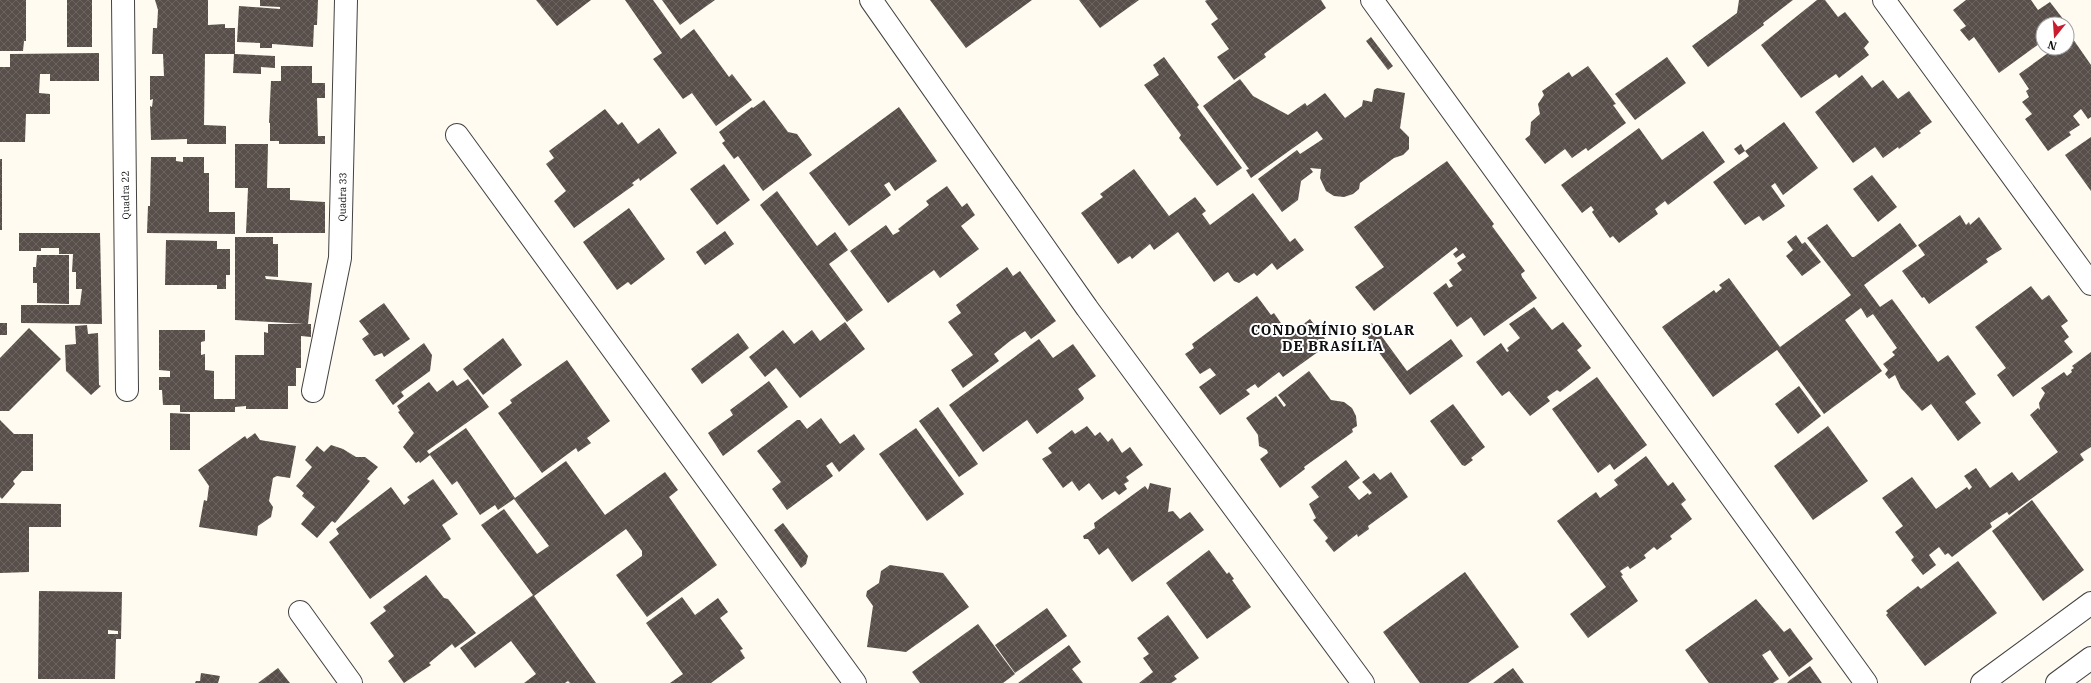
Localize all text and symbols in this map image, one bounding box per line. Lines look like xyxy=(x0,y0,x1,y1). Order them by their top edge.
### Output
north arrow xyxy=(2035,16,2075,56)
text: N xyxy=(2046,38,2058,54)
street label: Quadra 22 xyxy=(119,170,132,220)
street label: Quadra 33 xyxy=(336,172,349,222)
district label: CONDOMÍNIO SOLAR DE BRASÍLIA xyxy=(1251,320,1415,355)

